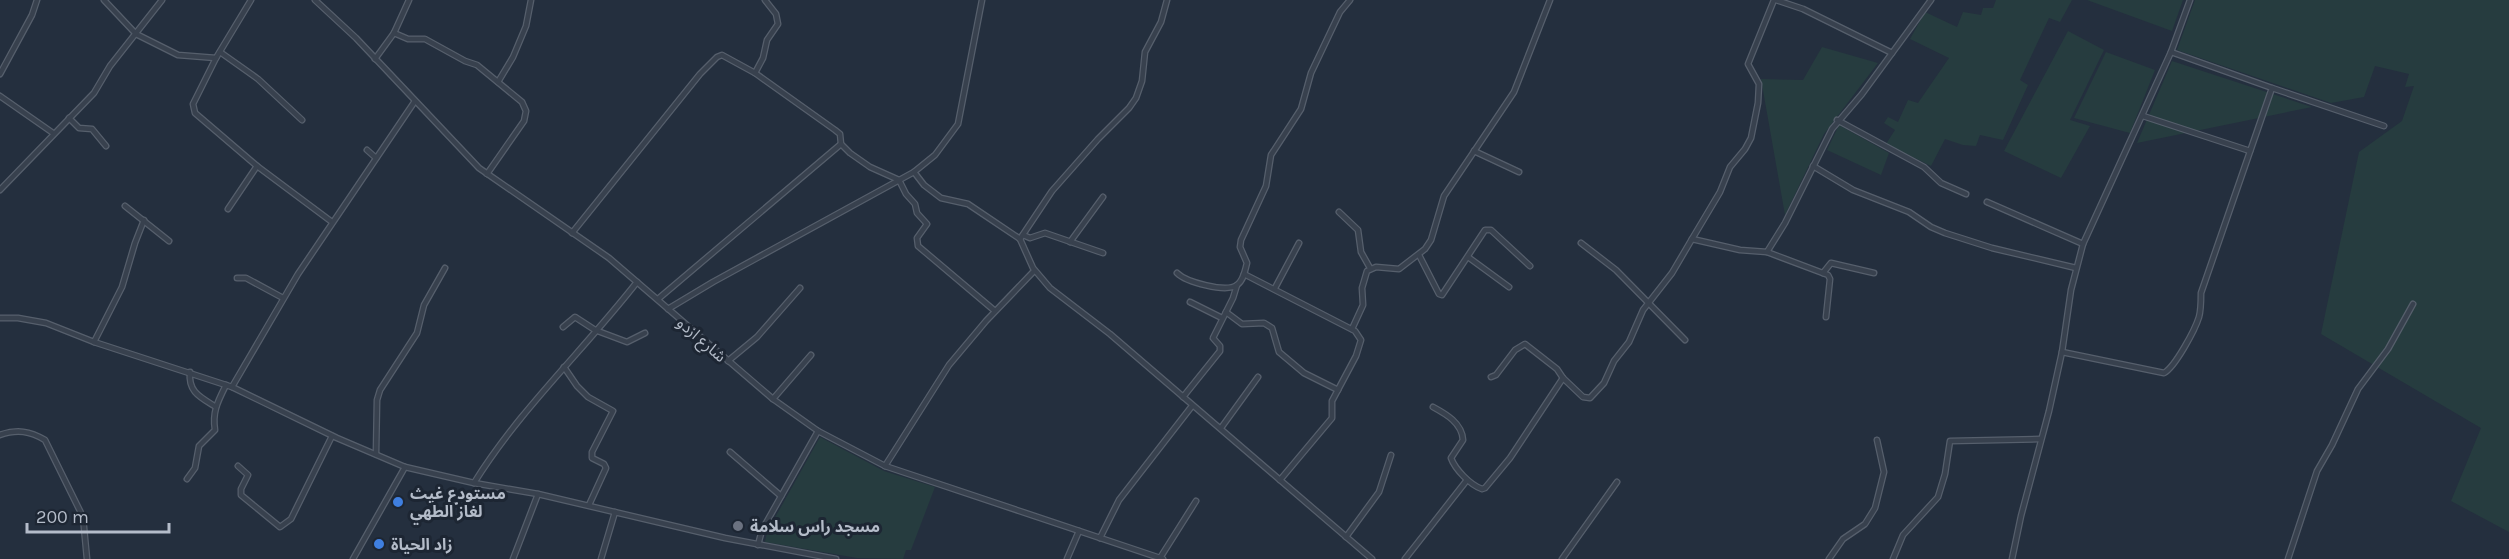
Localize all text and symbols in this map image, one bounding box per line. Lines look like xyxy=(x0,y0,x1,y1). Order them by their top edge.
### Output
street label: شارع ازدو xyxy=(671,313,730,368)
place label: مستودع غيث لغاز الطهي xyxy=(410,484,506,525)
marker: مستودع غيث لغاز الطهي xyxy=(391,495,405,509)
scale bar xyxy=(27,496,170,534)
text: 200 m xyxy=(36,506,89,528)
place label: مسجد راس سلامة xyxy=(750,517,880,536)
marker: مسجد راس سلامة xyxy=(731,519,745,533)
place label: زاد الحياة xyxy=(391,535,453,554)
marker: زاد الحياة xyxy=(372,537,386,551)

